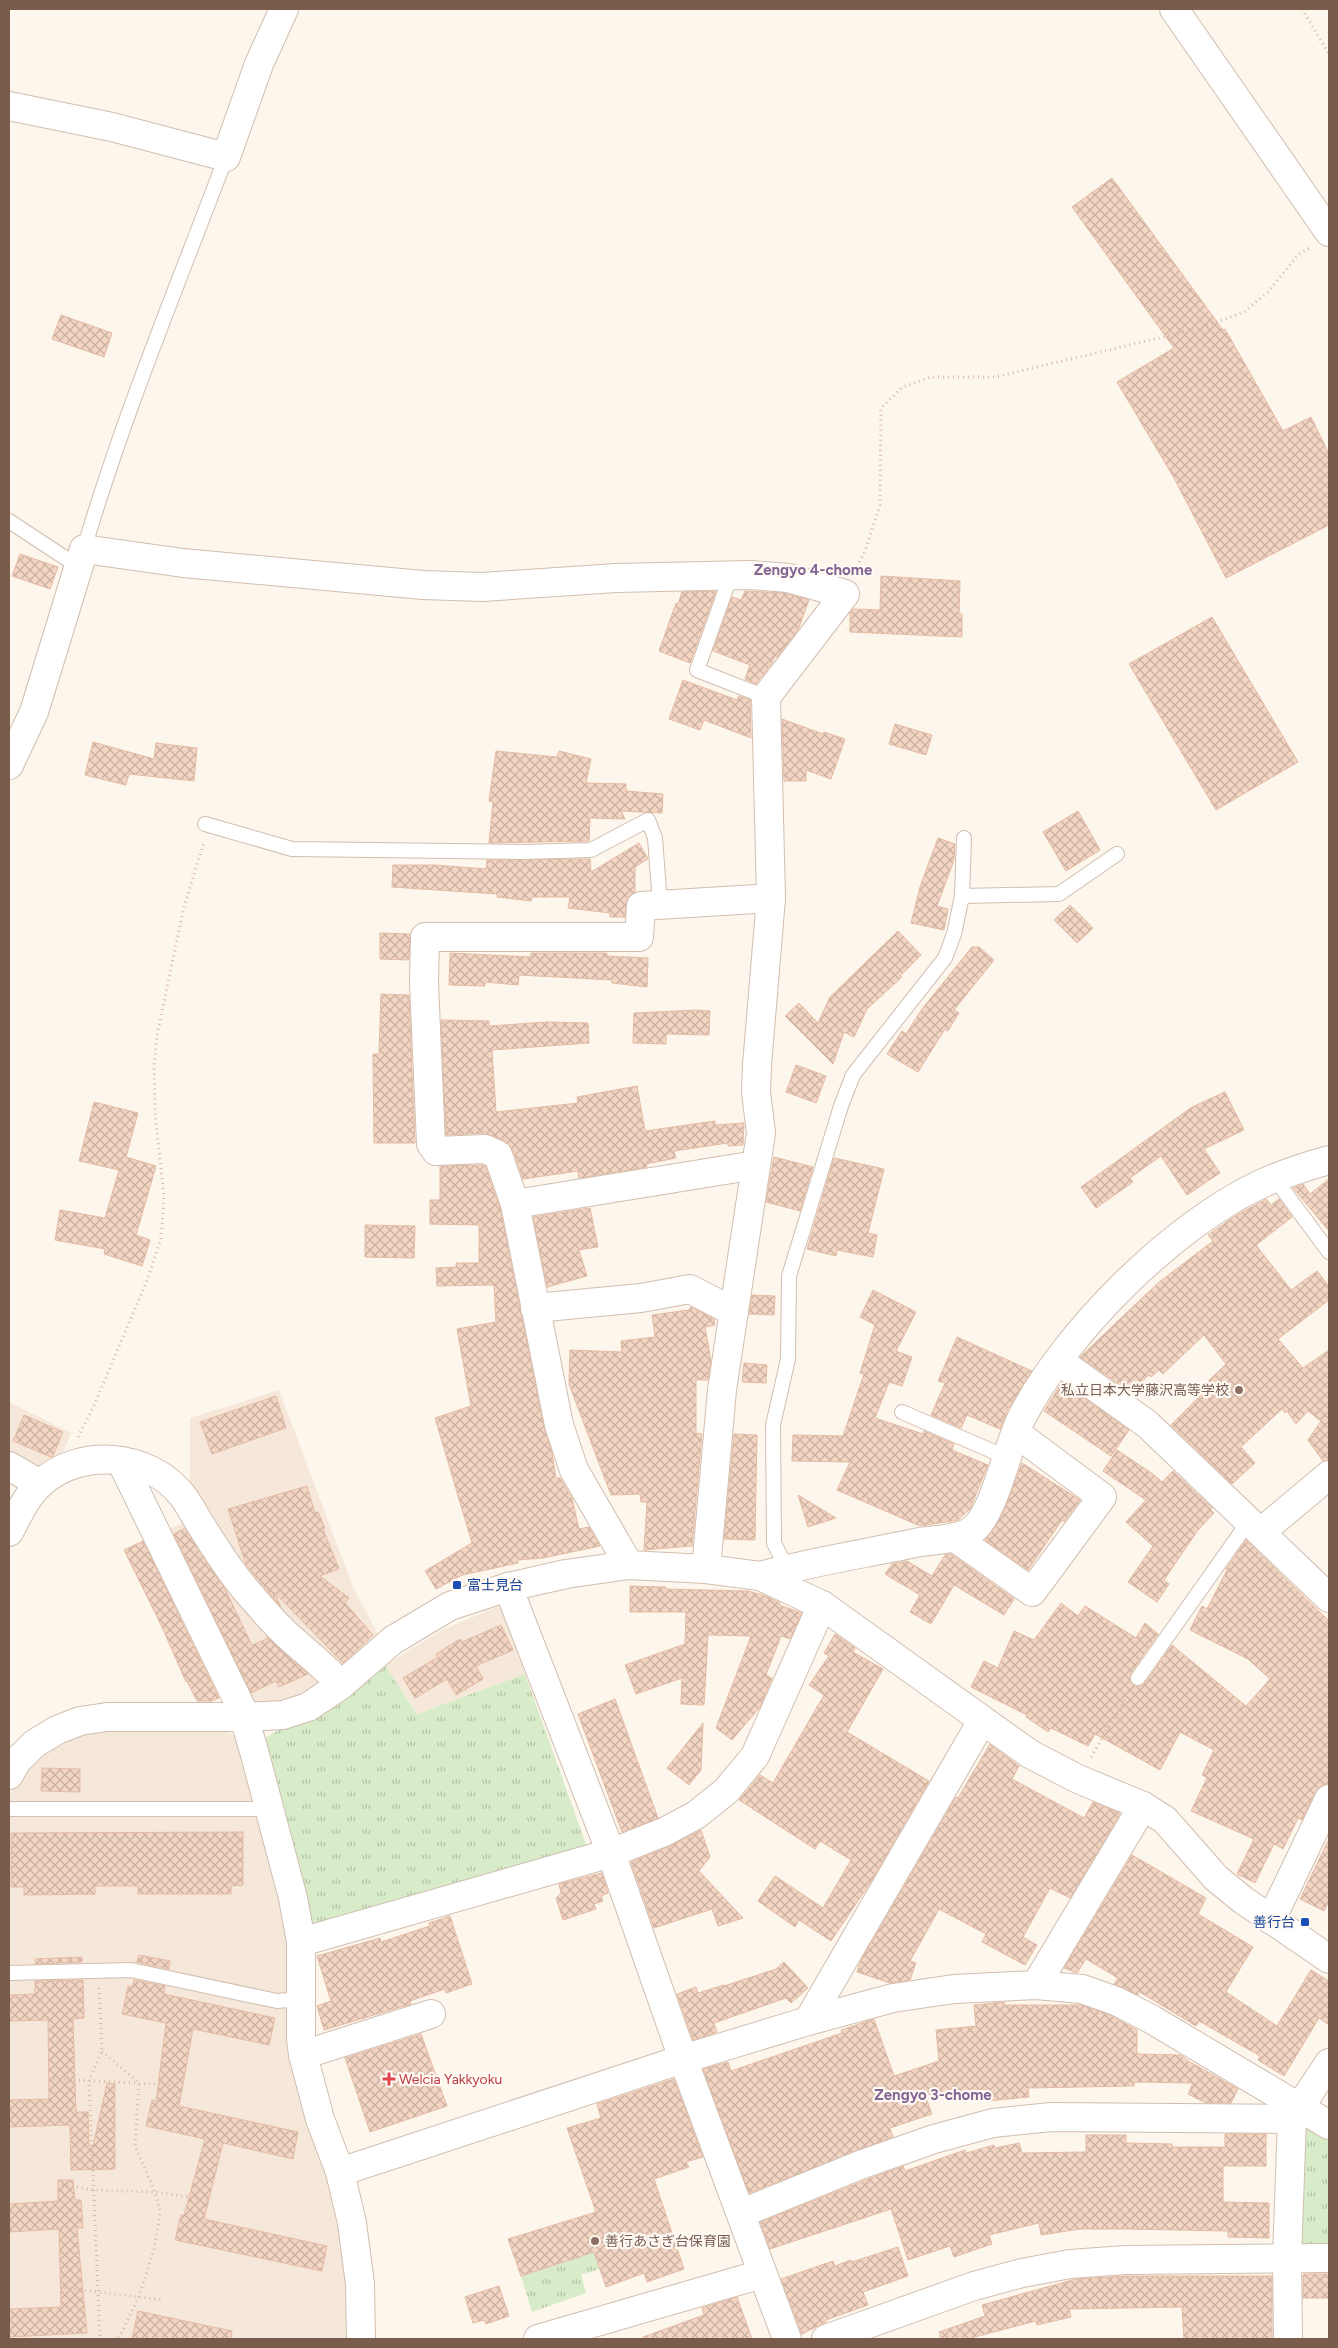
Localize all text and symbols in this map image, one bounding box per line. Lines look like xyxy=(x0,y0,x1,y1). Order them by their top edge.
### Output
district label: Zengyo 4-chome xyxy=(754,561,873,579)
place label: 私立日本大学藤沢高等学校 xyxy=(1061,1382,1229,1399)
marker: 私立日本大学藤沢高等学校 xyxy=(1233,1384,1245,1396)
place label: 富士見台 xyxy=(467,1577,523,1594)
marker: 富士見台 xyxy=(451,1579,463,1591)
place label: 善行台 xyxy=(1253,1914,1295,1931)
marker: 善行台 xyxy=(1299,1916,1311,1928)
place label: Welcia Yakkyoku xyxy=(399,2071,502,2088)
marker: Welcia Yakkyoku xyxy=(383,2073,395,2085)
district label: Zengyo 3-chome xyxy=(874,2086,992,2104)
place label: 善行あさぎ台保育園 xyxy=(605,2233,731,2250)
marker: 善行あさぎ台保育園 xyxy=(589,2235,601,2247)

